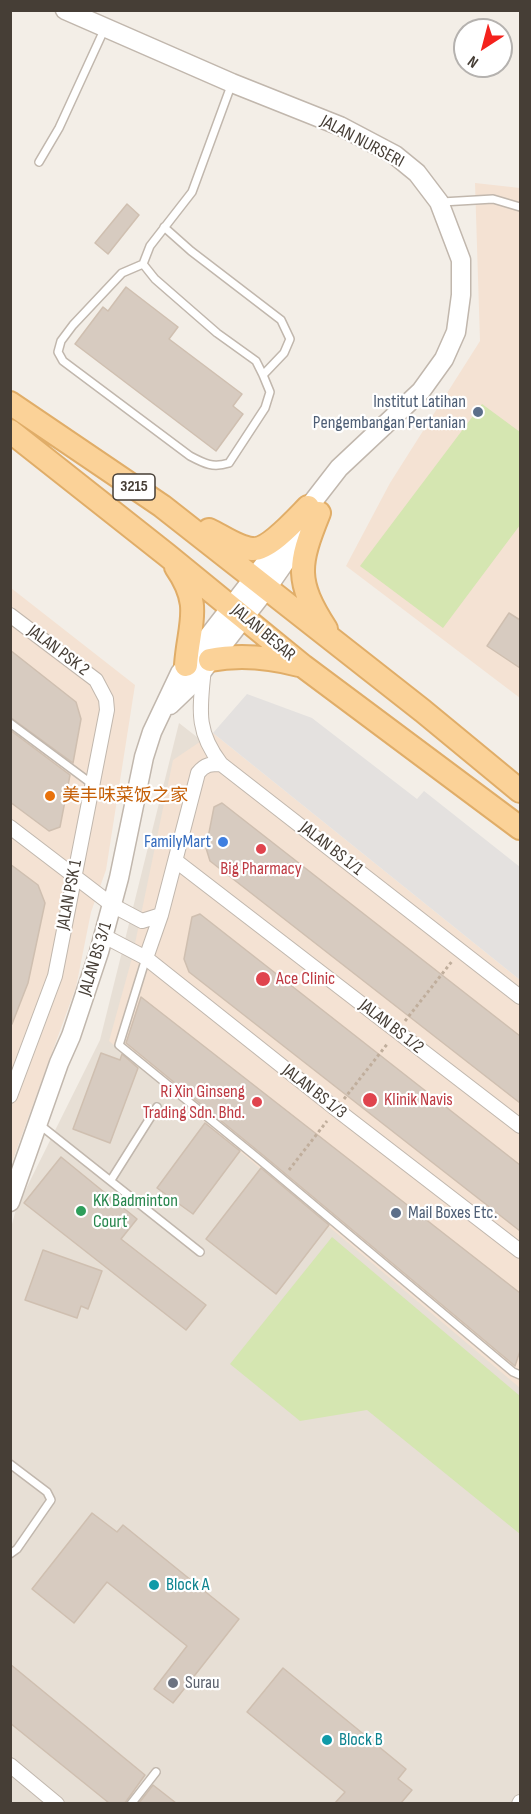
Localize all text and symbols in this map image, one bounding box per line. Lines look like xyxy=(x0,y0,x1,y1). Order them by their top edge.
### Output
north arrow xyxy=(453,18,513,78)
text: N xyxy=(464,51,482,72)
street label: JALAN NURSERI xyxy=(317,111,407,173)
place label: Institut Latihan Pengembangan Pertanian xyxy=(313,391,466,434)
marker: Institut Latihan Pengembangan Pertanian xyxy=(471,405,485,419)
road number: 3215 xyxy=(113,474,155,500)
street label: JALAN BESAR xyxy=(227,600,299,666)
street label: JALAN PSK 2 xyxy=(23,621,93,681)
place label: 美丰味菜饭之家 xyxy=(62,785,188,807)
marker: 美丰味菜饭之家 xyxy=(43,789,57,803)
street label: JALAN BS 1/1 xyxy=(295,817,367,881)
place label: FamilyMart xyxy=(144,831,211,853)
marker: FamilyMart xyxy=(216,835,230,849)
marker: Big Pharmacy xyxy=(254,842,268,856)
street label: JALAN PSK 1 xyxy=(53,858,87,932)
place label: Big Pharmacy xyxy=(220,858,302,880)
street label: JALAN BS 3/1 xyxy=(75,920,117,998)
place label: Ace Clinic xyxy=(276,968,335,990)
marker: Ace Clinic xyxy=(254,970,272,988)
street label: JALAN BS 1/2 xyxy=(354,995,428,1059)
street label: JALAN BS 1/3 xyxy=(277,1060,351,1124)
place label: Ri Xin Ginseng Trading Sdn. Bhd. xyxy=(143,1081,245,1124)
place label: Klinik Navis xyxy=(384,1089,453,1111)
marker: Klinik Navis xyxy=(361,1091,379,1109)
marker: Ri Xin Ginseng Trading Sdn. Bhd. xyxy=(250,1095,264,1109)
place label: KK Badminton Court xyxy=(93,1190,178,1232)
place label: Mail Boxes Etc. xyxy=(408,1202,497,1224)
marker: KK Badminton Court xyxy=(74,1204,88,1218)
marker: Mail Boxes Etc. xyxy=(389,1206,403,1220)
place label: Block A xyxy=(166,1574,209,1596)
marker: Block A xyxy=(147,1578,161,1592)
place label: Surau xyxy=(185,1672,220,1694)
marker: Surau xyxy=(166,1676,180,1690)
place label: Block B xyxy=(339,1729,383,1751)
marker: Block B xyxy=(320,1733,334,1747)

